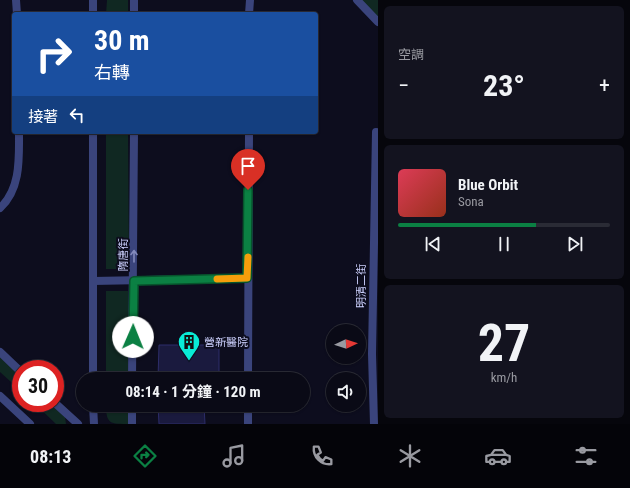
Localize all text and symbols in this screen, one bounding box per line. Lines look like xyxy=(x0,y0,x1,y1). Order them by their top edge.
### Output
text: 30 m xyxy=(94,24,150,57)
icon: right xyxy=(28,28,80,80)
text: 空調 xyxy=(398,47,424,62)
text: 右轉 xyxy=(94,62,130,83)
text: 23° xyxy=(483,68,525,103)
text: − xyxy=(398,73,409,98)
text: + xyxy=(599,73,610,98)
icon: left xyxy=(66,104,88,126)
text: 接著 xyxy=(28,108,58,126)
pin xyxy=(231,149,265,190)
icon: arrive xyxy=(237,155,259,177)
text: Blue Orbit xyxy=(458,176,518,194)
text: Sona xyxy=(458,194,484,209)
icon: previous xyxy=(422,233,444,255)
icon: pause xyxy=(493,233,515,255)
icon: next xyxy=(564,233,586,255)
street label: 隋唐街 xyxy=(117,239,130,272)
one-way arrow xyxy=(130,250,138,263)
street label: 明清二街 xyxy=(355,264,368,308)
text: 27 xyxy=(478,313,530,374)
position arrow xyxy=(112,316,154,358)
north arrow xyxy=(326,324,366,364)
map controls xyxy=(326,324,366,412)
building icon: 營新醫院 xyxy=(176,329,202,362)
place label: 營新醫院 xyxy=(204,336,248,349)
speed limit sign: 30 xyxy=(12,360,64,412)
text: km/h xyxy=(491,370,517,385)
button: sound xyxy=(326,372,366,412)
text: 08:14 · 1 分鐘 · 120 m xyxy=(125,383,261,401)
icon: directions xyxy=(131,442,159,470)
icon: music xyxy=(220,442,248,470)
icon: phone xyxy=(308,442,336,470)
icon: climate xyxy=(396,442,424,470)
icon: car xyxy=(484,442,512,470)
icon: filters xyxy=(572,442,600,470)
text: 08:13 xyxy=(30,446,71,467)

